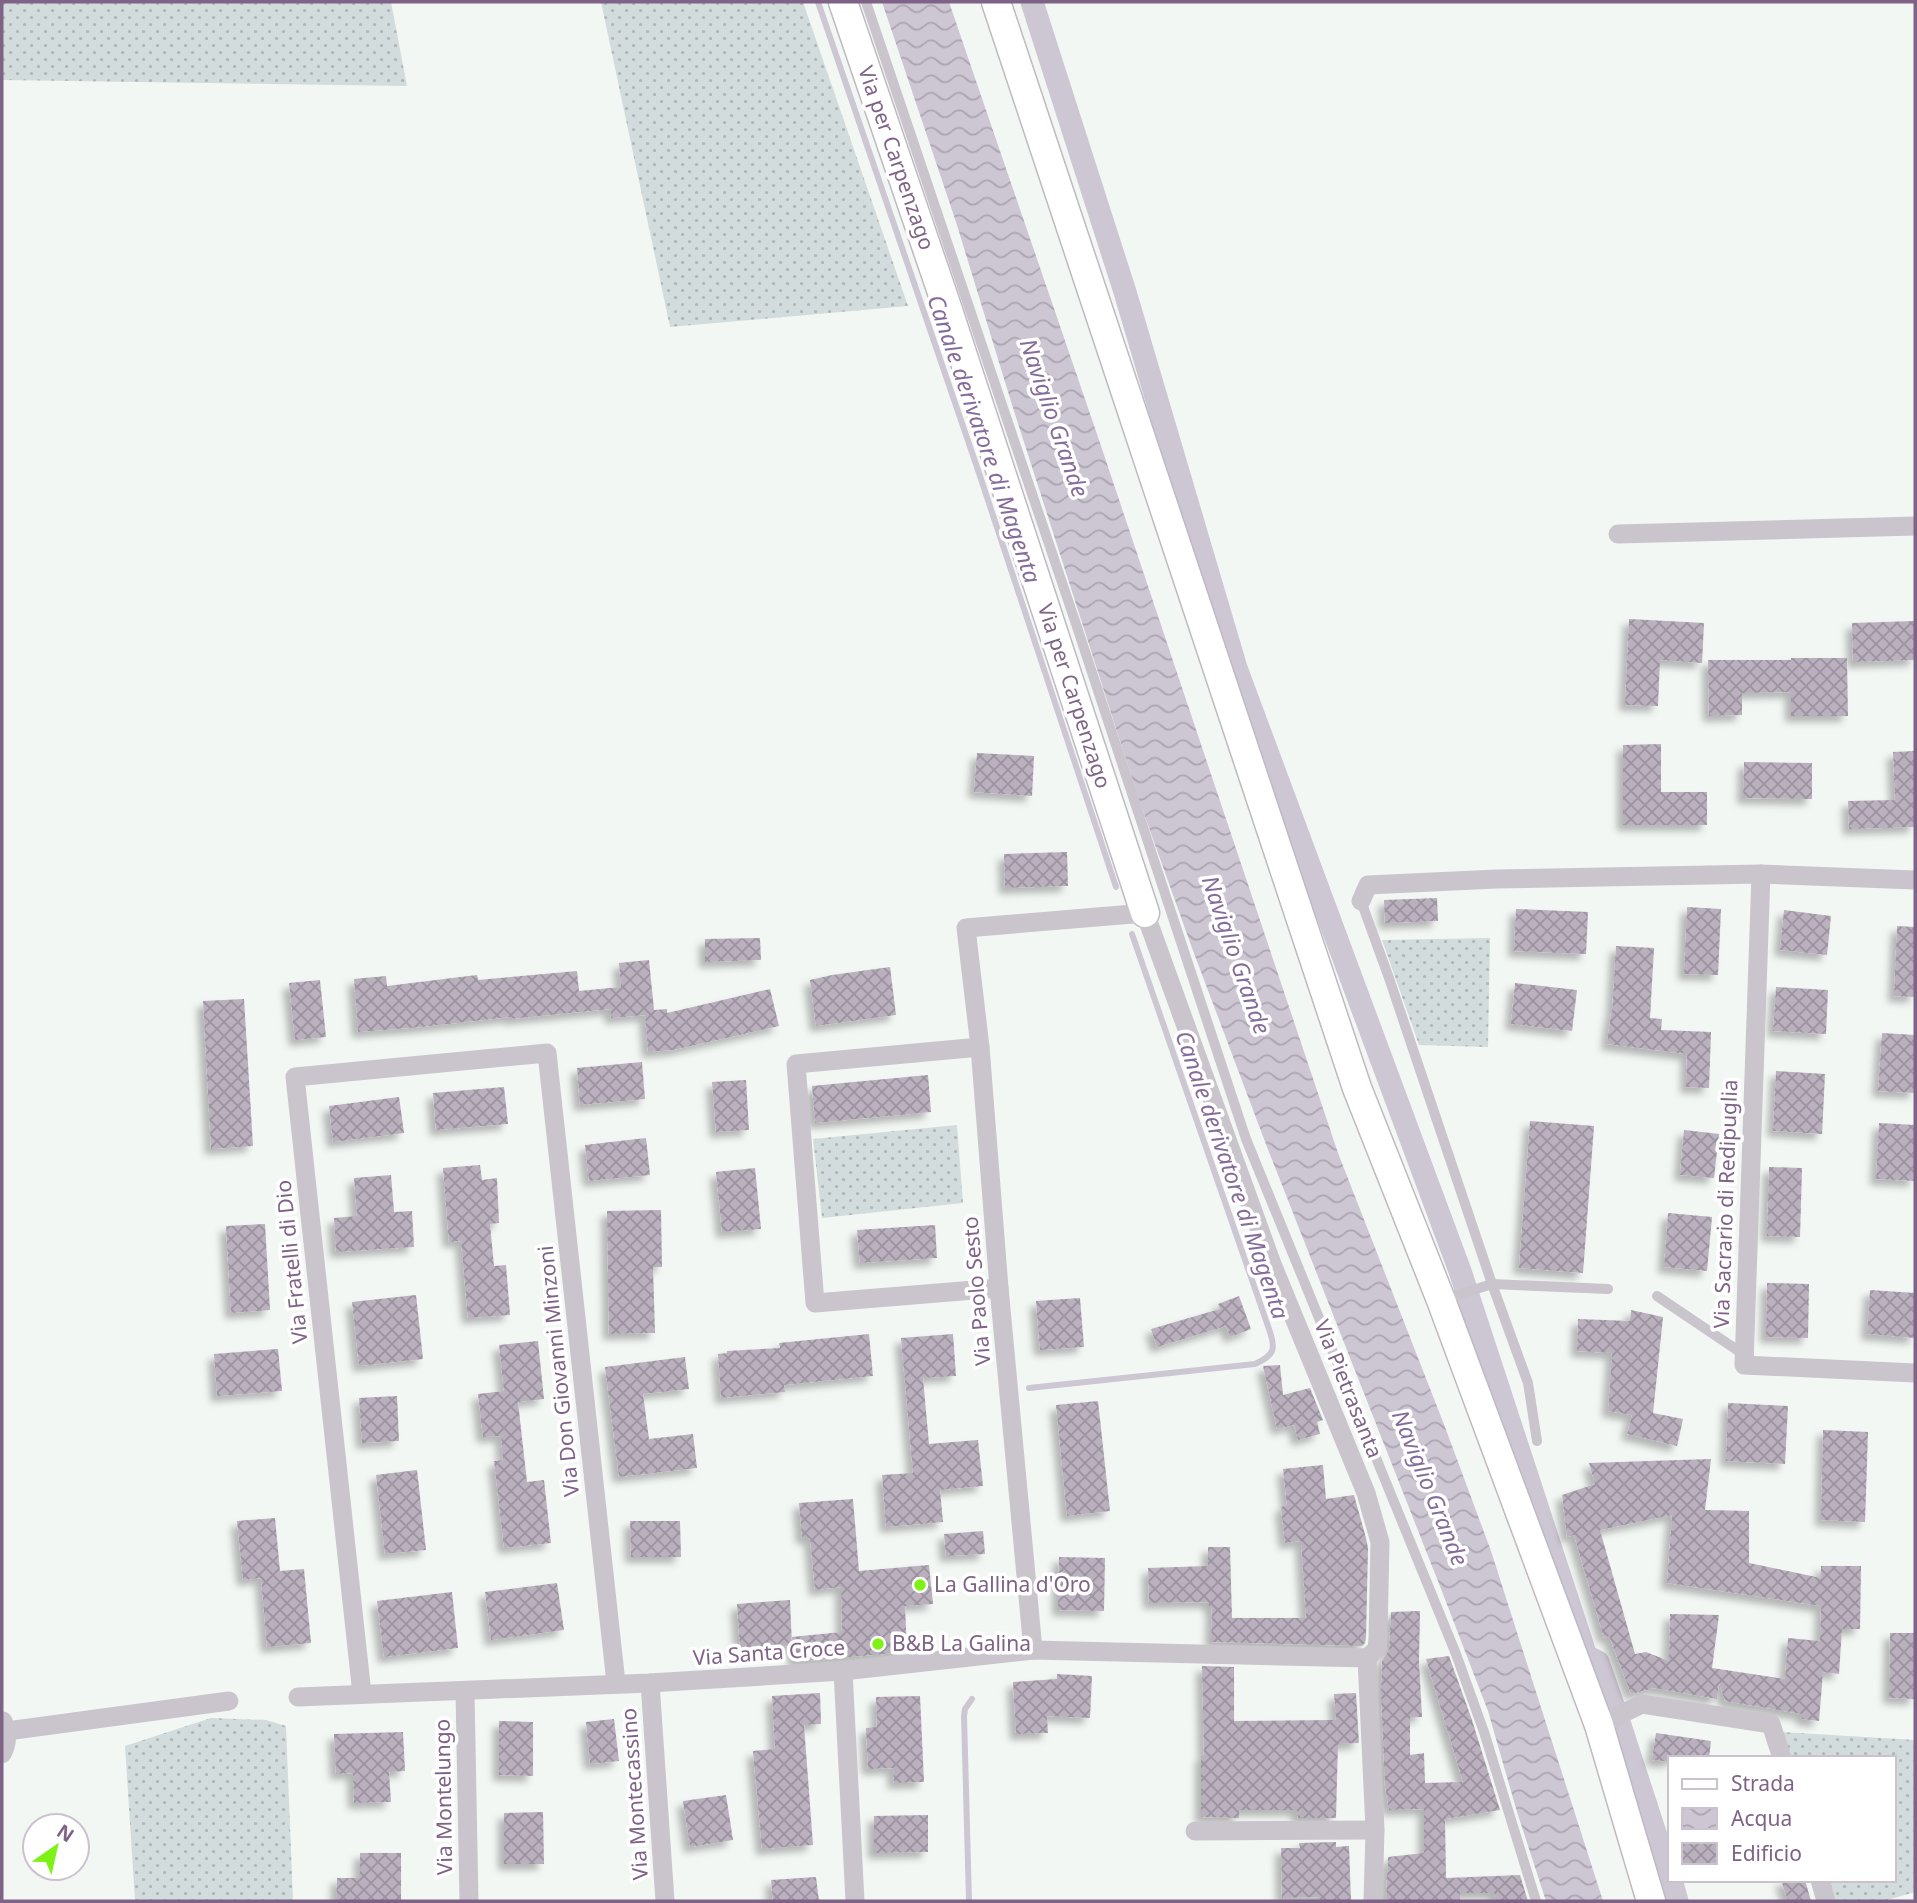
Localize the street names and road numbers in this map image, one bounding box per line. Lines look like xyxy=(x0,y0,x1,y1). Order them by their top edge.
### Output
street label: Via per Carpenzago xyxy=(852,62,942,253)
street label: Via per Carpenzago xyxy=(1032,600,1118,792)
street label: Via Sacrario di Redipuglia xyxy=(1707,1079,1743,1329)
street label: Via Fratelli di Dio xyxy=(268,1179,314,1345)
street label: Via Paolo Sesto xyxy=(956,1215,996,1367)
street label: Via Don Giovanni Minzoni xyxy=(531,1244,585,1498)
street label: Via Pietrasanta xyxy=(1308,1315,1389,1462)
street label: Via Santa Croce xyxy=(692,1633,846,1671)
street label: Via Montecassino xyxy=(614,1707,654,1881)
street label: Via Montelungo xyxy=(428,1719,458,1875)

